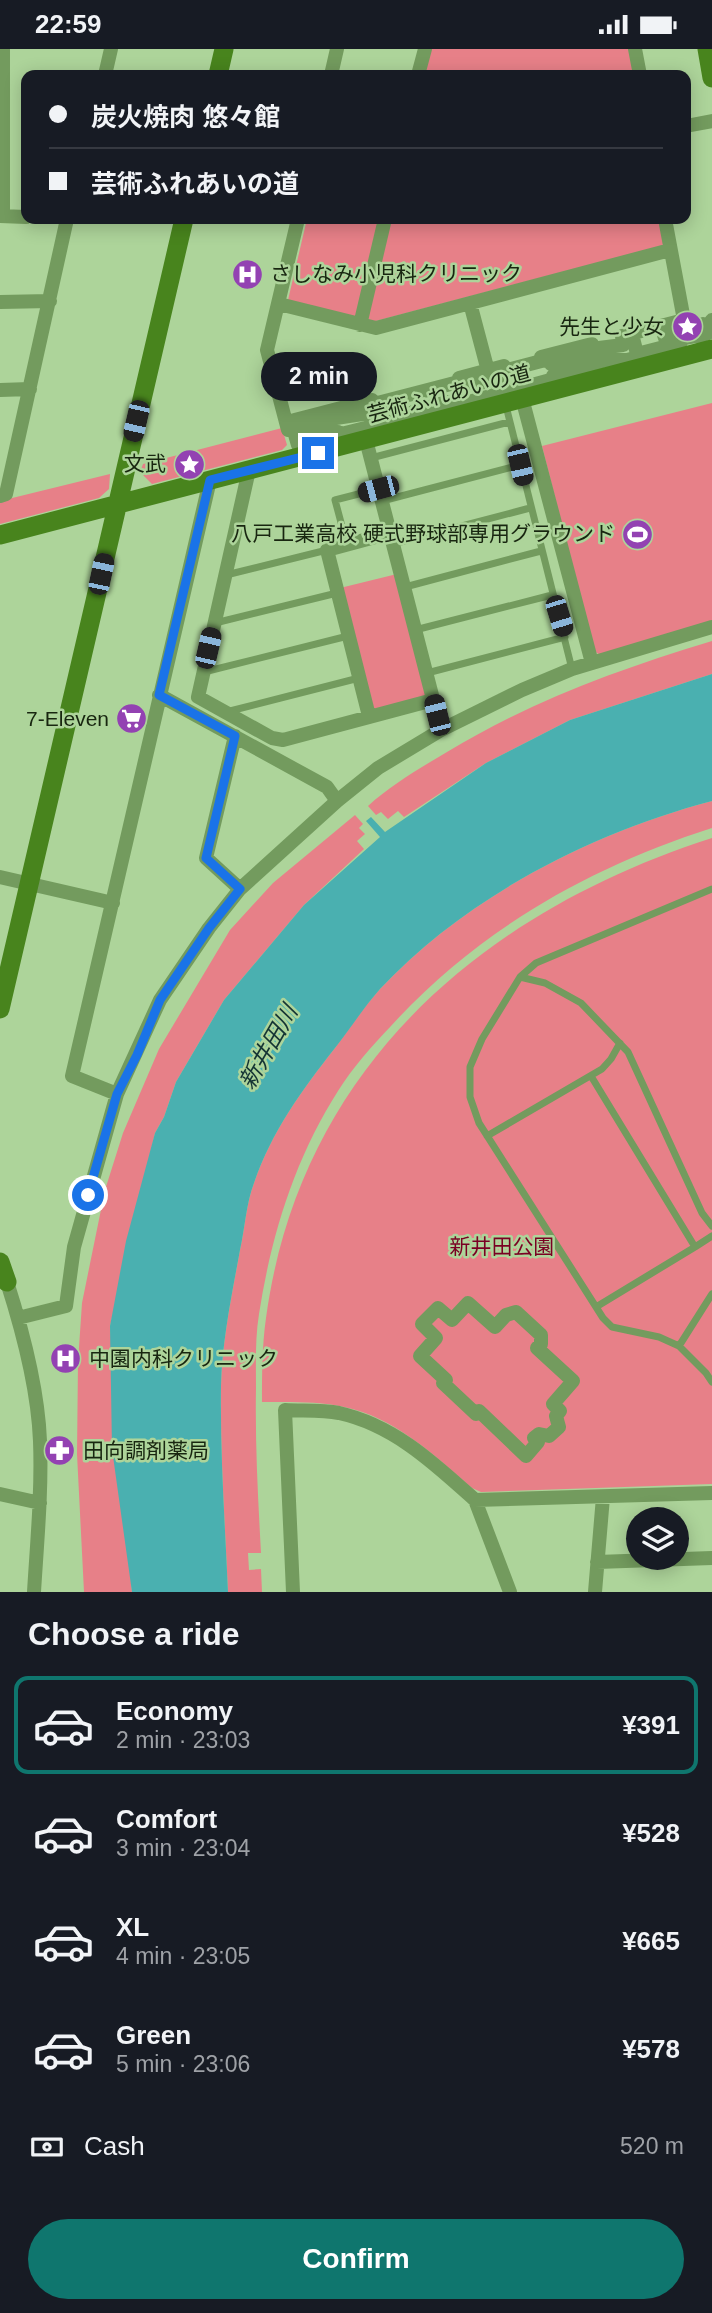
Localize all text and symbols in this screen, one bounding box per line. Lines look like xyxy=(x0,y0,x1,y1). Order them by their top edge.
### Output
text: 22:59 xyxy=(35,9,102,39)
text: 炭火焼肉 悠々館 xyxy=(91,102,280,132)
text: 芸術ふれあいの道 xyxy=(91,169,299,199)
hospital icon: さしなみ小児科クリニック xyxy=(230,257,264,291)
place label: さしなみ小児科クリニック xyxy=(270,262,522,285)
place icon: 先生と少女 xyxy=(670,310,704,344)
place label: 先生と少女 xyxy=(559,315,664,338)
callout: 2 min xyxy=(260,351,376,401)
street label: 芸術ふれあいの道 xyxy=(365,361,533,426)
text: 2 min xyxy=(289,363,349,389)
car xyxy=(122,398,151,444)
route end xyxy=(302,437,334,469)
car xyxy=(506,442,535,488)
place icon: 文武 xyxy=(172,447,206,481)
place label: 文武 xyxy=(124,452,166,475)
car xyxy=(355,473,402,505)
sports icon: 八戸工業高校 硬式野球部専用グラウンド xyxy=(621,517,655,551)
place label: 八戸工業高校 硬式野球部専用グラウンド xyxy=(231,522,615,545)
car xyxy=(87,551,116,597)
car xyxy=(543,593,576,639)
car xyxy=(194,625,223,671)
car xyxy=(422,692,453,738)
supermarket icon: 7-Eleven xyxy=(115,702,149,736)
place label: 7-Eleven xyxy=(26,707,109,730)
water label: 新井田川 xyxy=(234,998,304,1093)
route start xyxy=(72,1179,104,1211)
park label: 新井田公園 xyxy=(450,1235,555,1258)
hospital icon: 中園内科クリニック xyxy=(49,1342,83,1376)
place label: 中園内科クリニック xyxy=(89,1347,278,1370)
pharmacy icon: 田向調剤薬局 xyxy=(43,1434,77,1468)
place label: 田向調剤薬局 xyxy=(83,1439,209,1462)
map controls xyxy=(626,1507,689,1570)
button: layers xyxy=(626,1507,689,1570)
text: Choose a ride xyxy=(28,1616,240,1652)
icon: car xyxy=(32,1694,95,1757)
text: Economy xyxy=(116,1696,233,1726)
text: ¥391 xyxy=(622,1710,680,1740)
text: 2 min · 23:03 xyxy=(116,1727,250,1753)
icon: car xyxy=(32,1802,95,1865)
text: Comfort xyxy=(116,1804,217,1834)
text: ¥528 xyxy=(622,1818,680,1848)
text: 3 min · 23:04 xyxy=(116,1835,250,1861)
icon: car xyxy=(32,1910,95,1973)
text: XL xyxy=(116,1912,149,1942)
text: ¥665 xyxy=(622,1926,680,1956)
text: 4 min · 23:05 xyxy=(116,1943,250,1969)
icon: car xyxy=(32,2018,95,2081)
text: Green xyxy=(116,2020,191,2050)
text: ¥578 xyxy=(622,2034,680,2064)
text: 5 min · 23:06 xyxy=(116,2051,250,2077)
icon: cash xyxy=(28,2128,66,2166)
text: Cash xyxy=(84,2131,145,2161)
text: 520 m xyxy=(620,2133,684,2159)
button: Confirm xyxy=(28,2219,684,2299)

